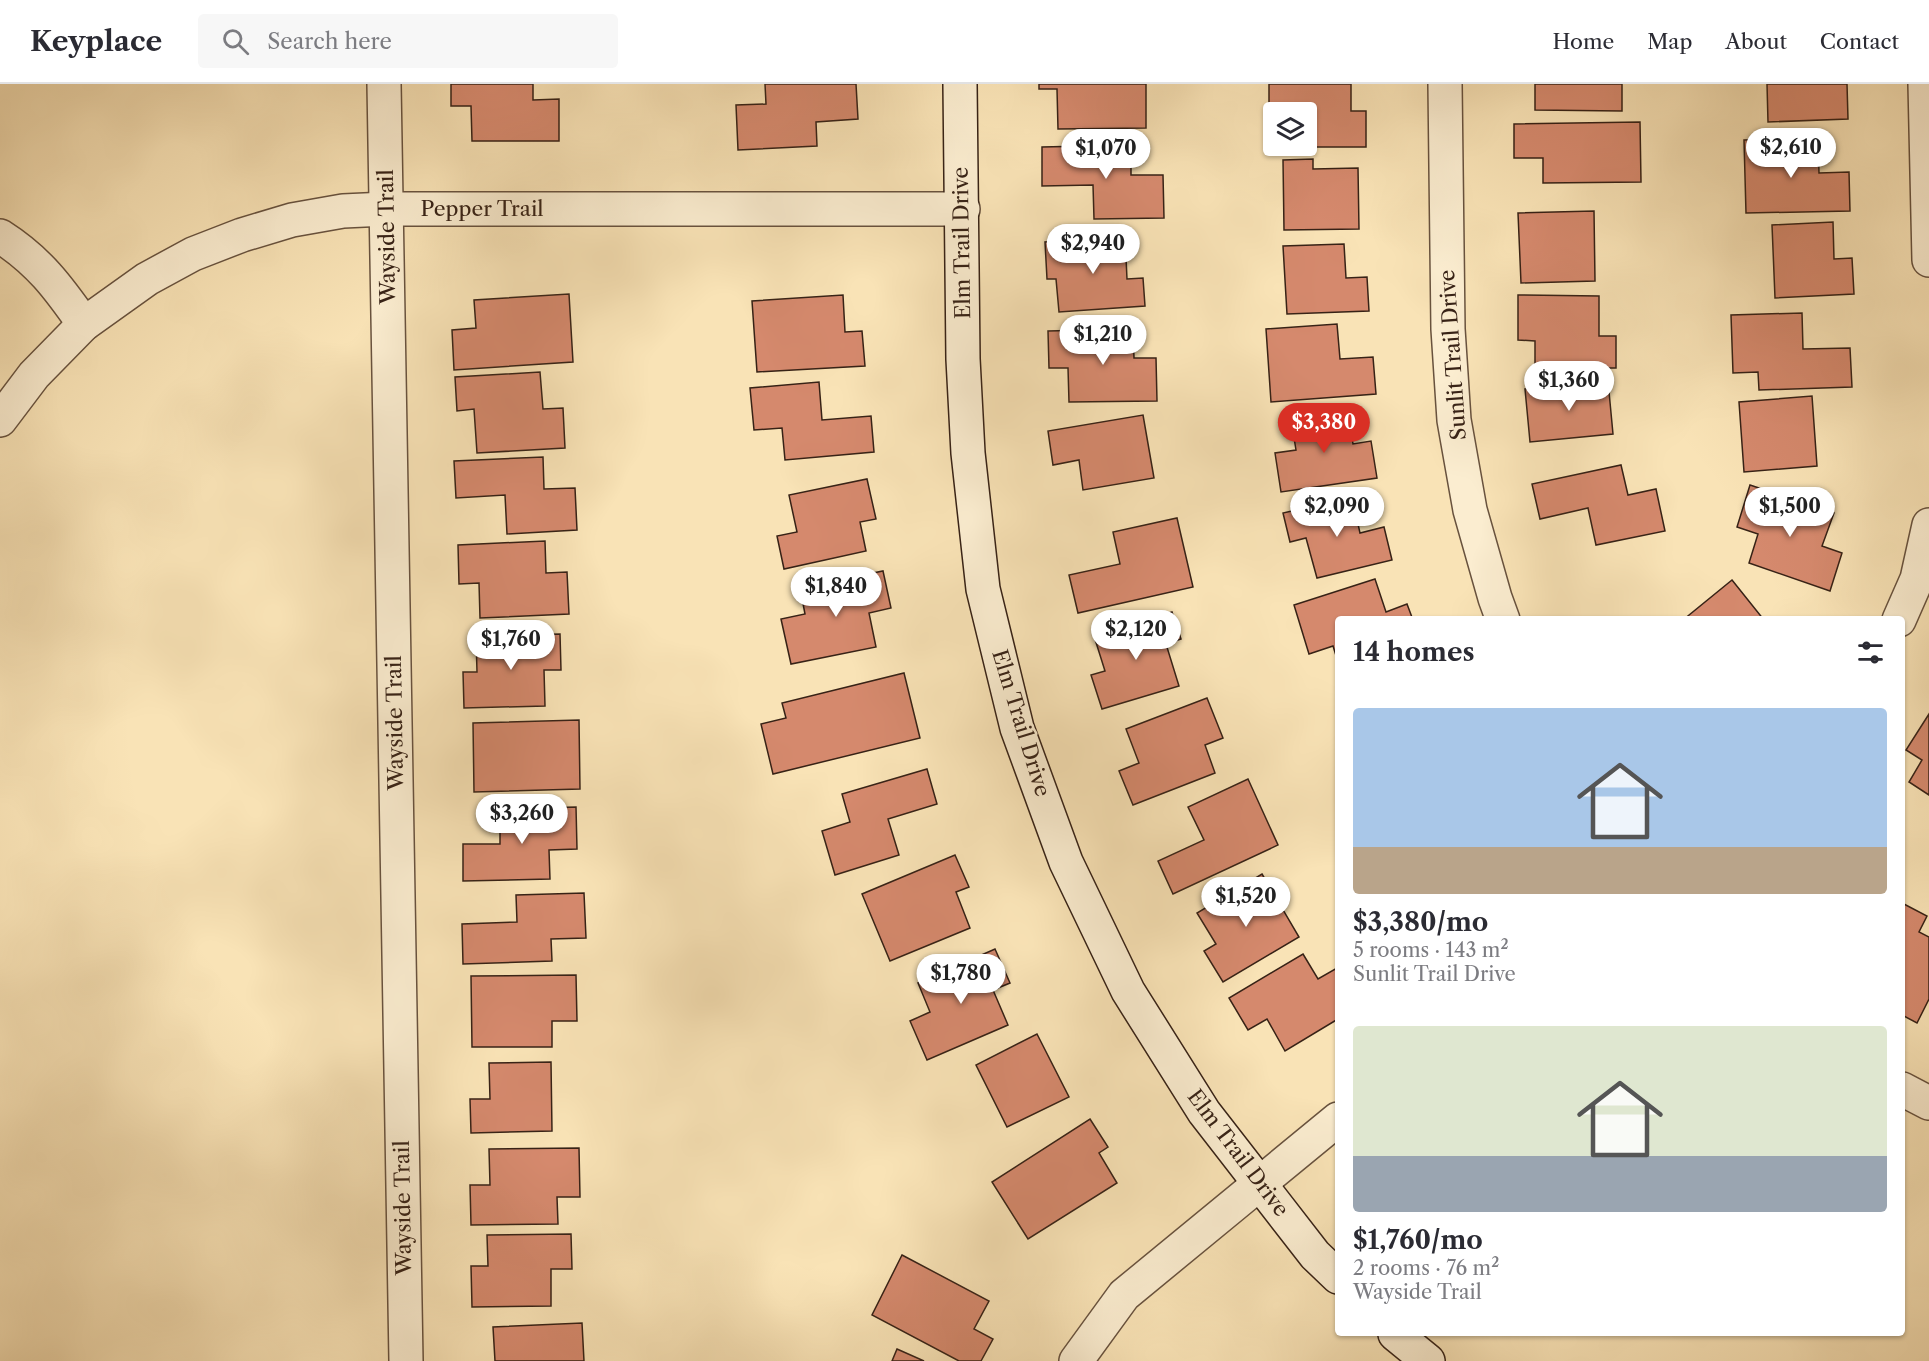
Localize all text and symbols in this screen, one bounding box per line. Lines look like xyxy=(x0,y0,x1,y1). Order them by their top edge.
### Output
search box xyxy=(198,14,618,68)
text: Keyplace xyxy=(30,24,162,58)
icon: search xyxy=(219,25,252,58)
text: Search here xyxy=(267,28,392,55)
text: Home xyxy=(1553,29,1614,54)
text: Map xyxy=(1647,29,1692,54)
text: About xyxy=(1725,29,1787,54)
text: Contact xyxy=(1820,29,1899,54)
map controls xyxy=(1263,102,1317,156)
button: layers xyxy=(1263,102,1317,156)
pin: $2,610 xyxy=(1742,128,1840,179)
pin: $1,070 xyxy=(1057,129,1155,180)
text: $2,610 xyxy=(1760,135,1822,159)
text: $1,070 xyxy=(1075,136,1137,160)
street label: Elm Trail Drive xyxy=(948,167,975,319)
street label: Wayside Trail xyxy=(373,169,400,306)
street label: Pepper Trail xyxy=(420,196,544,221)
pin: $2,940 xyxy=(1044,224,1142,275)
text: $2,940 xyxy=(1061,231,1125,255)
street label: Sunlit Trail Drive xyxy=(1434,269,1471,441)
pin: $1,210 xyxy=(1054,315,1152,366)
text: $1,210 xyxy=(1073,322,1133,346)
pin: $1,360 xyxy=(1520,361,1618,412)
text: $1,360 xyxy=(1538,368,1600,392)
pin: $3,380 xyxy=(1275,403,1373,454)
text: $3,380 xyxy=(1292,410,1356,434)
pin: $2,090 xyxy=(1288,487,1386,538)
pin: $1,500 xyxy=(1741,487,1839,538)
text: $2,090 xyxy=(1304,494,1370,518)
text: $1,500 xyxy=(1759,494,1821,518)
pin: $1,840 xyxy=(787,567,885,618)
text: $1,840 xyxy=(805,574,867,598)
pin: $2,120 xyxy=(1087,610,1185,661)
text: $2,120 xyxy=(1105,617,1167,641)
pin: $1,760 xyxy=(462,620,560,671)
text: $1,760 xyxy=(481,627,541,651)
text: 14 homes xyxy=(1353,636,1475,668)
icon: filters xyxy=(1854,636,1887,669)
street label: Elm Trail Drive xyxy=(987,646,1056,799)
street label: Wayside Trail xyxy=(381,655,408,792)
icon: home xyxy=(1566,747,1674,855)
pin: $3,260 xyxy=(473,794,571,845)
text: $3,260 xyxy=(490,801,554,825)
pin: $1,520 xyxy=(1197,877,1295,928)
text: $1,520 xyxy=(1215,884,1277,908)
text: $3,380/mo xyxy=(1353,906,1488,938)
text: 5 rooms · 143 m² xyxy=(1353,938,1509,962)
pin: $1,780 xyxy=(912,954,1010,1005)
text: $1,780 xyxy=(931,961,991,985)
text: Sunlit Trail Drive xyxy=(1353,962,1516,986)
icon: home xyxy=(1566,1065,1674,1173)
street label: Elm Trail Drive xyxy=(1183,1084,1294,1221)
street label: Wayside Trail xyxy=(389,1140,416,1277)
text: $1,760/mo xyxy=(1353,1224,1483,1256)
text: 2 rooms · 76 m² xyxy=(1353,1256,1499,1280)
text: Wayside Trail xyxy=(1353,1280,1482,1304)

